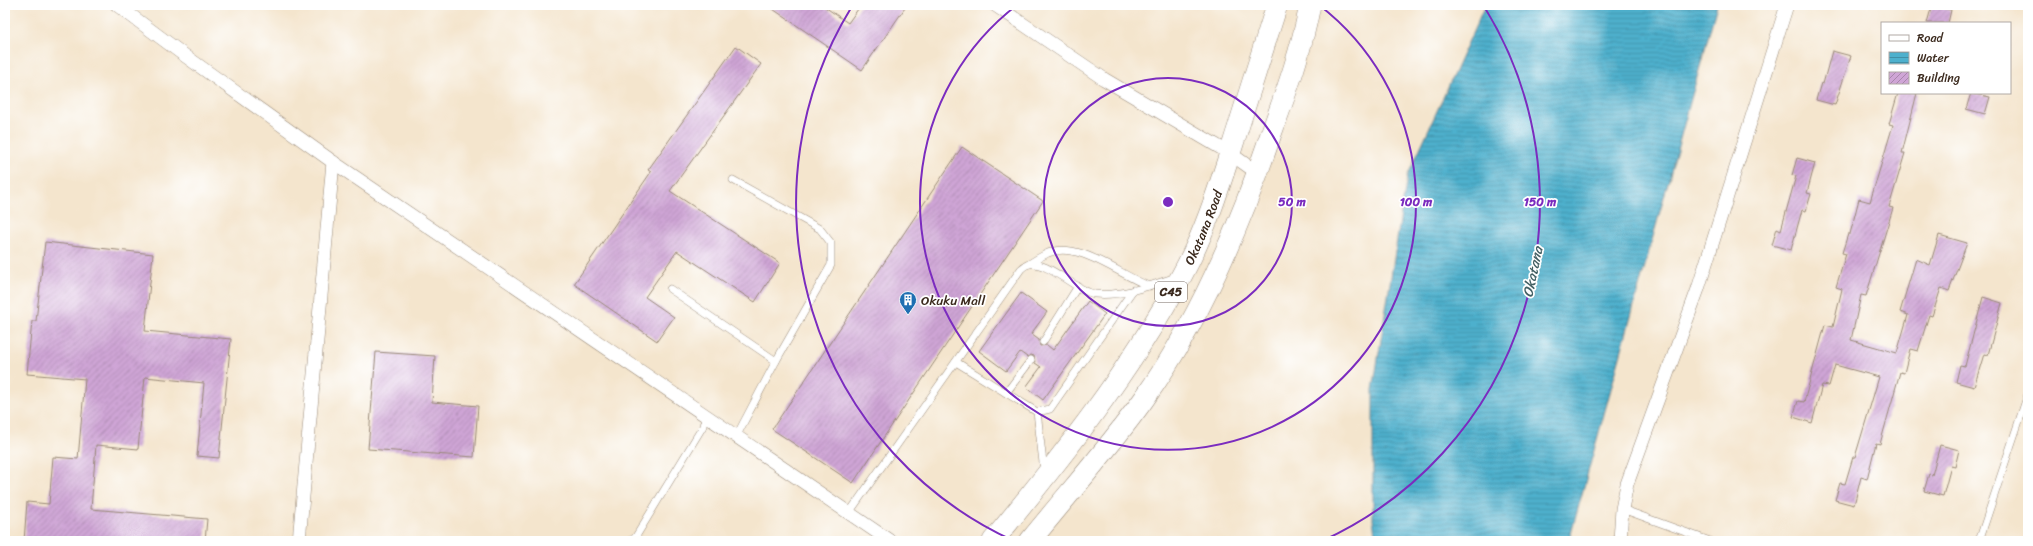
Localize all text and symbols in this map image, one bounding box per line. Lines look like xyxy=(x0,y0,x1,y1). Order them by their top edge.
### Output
legend xyxy=(1881,22,2011,94)
text: Road xyxy=(1917,27,1944,49)
text: Water xyxy=(1917,47,1950,69)
text: Building xyxy=(1917,67,1960,89)
street label: Okatana Road xyxy=(1178,186,1229,269)
text: 50 m xyxy=(1278,191,1306,213)
text: 100 m xyxy=(1400,191,1433,213)
text: 150 m xyxy=(1524,191,1557,213)
centre of rings xyxy=(1161,195,1175,209)
water label: Okatana xyxy=(1515,242,1551,300)
road number: C45 xyxy=(1155,282,1187,302)
place label: Okuku Mall xyxy=(921,289,985,312)
building icon: Okuku Mall xyxy=(898,290,918,315)

